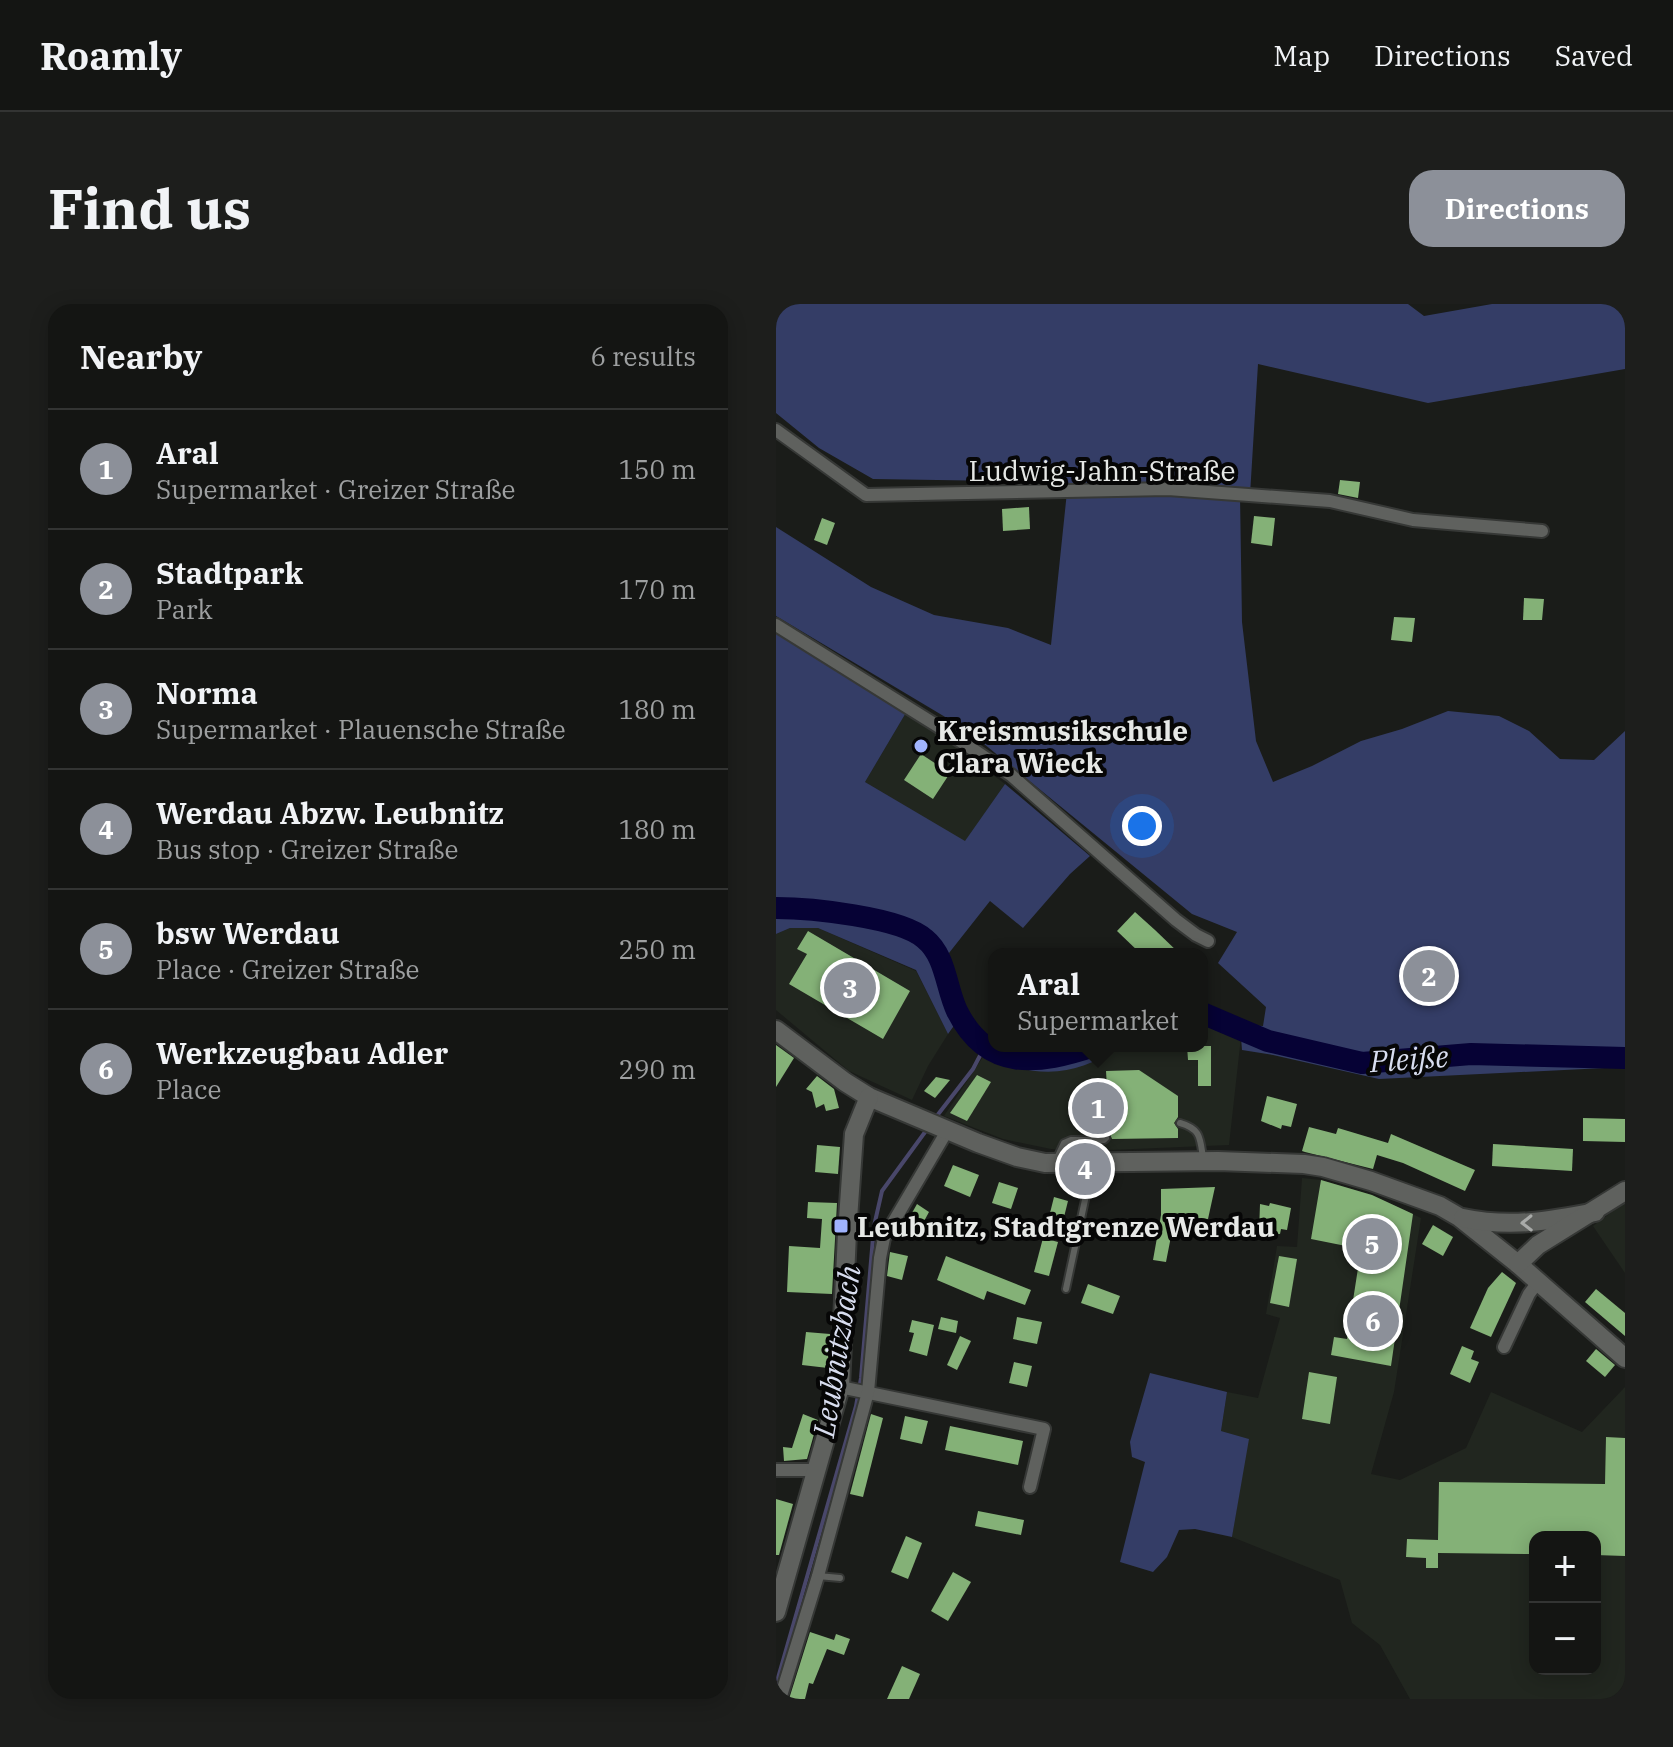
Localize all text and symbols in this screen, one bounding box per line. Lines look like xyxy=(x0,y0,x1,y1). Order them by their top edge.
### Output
text: Roamly xyxy=(40,31,182,80)
text: Map xyxy=(1273,37,1330,74)
text: Directions xyxy=(1374,37,1511,74)
text: Saved xyxy=(1555,37,1633,74)
button: Directions xyxy=(1409,170,1625,247)
text: Find us xyxy=(48,172,251,244)
text: Nearby xyxy=(80,334,202,378)
text: 6 results xyxy=(590,339,696,373)
text: Aral xyxy=(156,433,219,472)
text: 1 xyxy=(98,452,114,486)
text: 150 m xyxy=(618,452,696,486)
street label: Ludwig-Jahn-Straße xyxy=(968,452,1236,489)
text: Supermarket · Greizer Straße xyxy=(156,472,516,506)
text: Stadtpark xyxy=(156,553,303,592)
text: 2 xyxy=(98,572,114,606)
text: 170 m xyxy=(618,572,696,606)
text: Park xyxy=(156,592,213,626)
text: Norma xyxy=(156,673,258,712)
text: 3 xyxy=(98,692,114,726)
text: 180 m xyxy=(618,692,696,726)
text: Supermarket · Plauensche Straße xyxy=(156,712,566,746)
place label: Kreismusikschule Clara Wieck xyxy=(937,712,1188,781)
marker: Kreismusikschule Clara Wieck xyxy=(912,737,930,755)
text: Werdau Abzw. Leubnitz xyxy=(156,793,504,832)
your location xyxy=(1122,806,1162,846)
text: 4 xyxy=(98,812,114,846)
text: 180 m xyxy=(618,812,696,846)
text: Bus stop · Greizer Straße xyxy=(156,832,458,866)
text: bsw Werdau xyxy=(156,913,340,952)
text: 5 xyxy=(98,932,114,966)
text: 250 m xyxy=(618,932,696,966)
pin: 2 xyxy=(1403,946,1455,1006)
popup xyxy=(988,948,1208,1052)
text: Place · Greizer Straße xyxy=(156,952,419,986)
pin: 3 xyxy=(824,958,876,1018)
text: Aral xyxy=(1017,964,1080,1003)
text: Supermarket xyxy=(1017,1003,1179,1037)
text: Werkzeugbau Adler xyxy=(156,1033,448,1072)
water label: Pleiße xyxy=(1367,1036,1450,1080)
text: 6 xyxy=(98,1052,114,1086)
text: 290 m xyxy=(618,1052,696,1086)
text: Place xyxy=(156,1072,221,1106)
pin: 1 xyxy=(1072,1078,1124,1138)
pin: 4 xyxy=(1059,1139,1111,1199)
place label: Leubnitz, Stadtgrenze Werdau xyxy=(857,1208,1275,1245)
pin: 5 xyxy=(1346,1214,1398,1274)
one-way arrow xyxy=(1520,1215,1533,1232)
marker: Leubnitz, Stadtgrenze Werdau xyxy=(832,1217,850,1235)
water label: Leubnitzbach xyxy=(803,1262,869,1441)
pin: 6 xyxy=(1347,1291,1399,1351)
map controls xyxy=(1529,1531,1601,1675)
button: + xyxy=(1529,1531,1601,1603)
button: − xyxy=(1529,1603,1601,1675)

